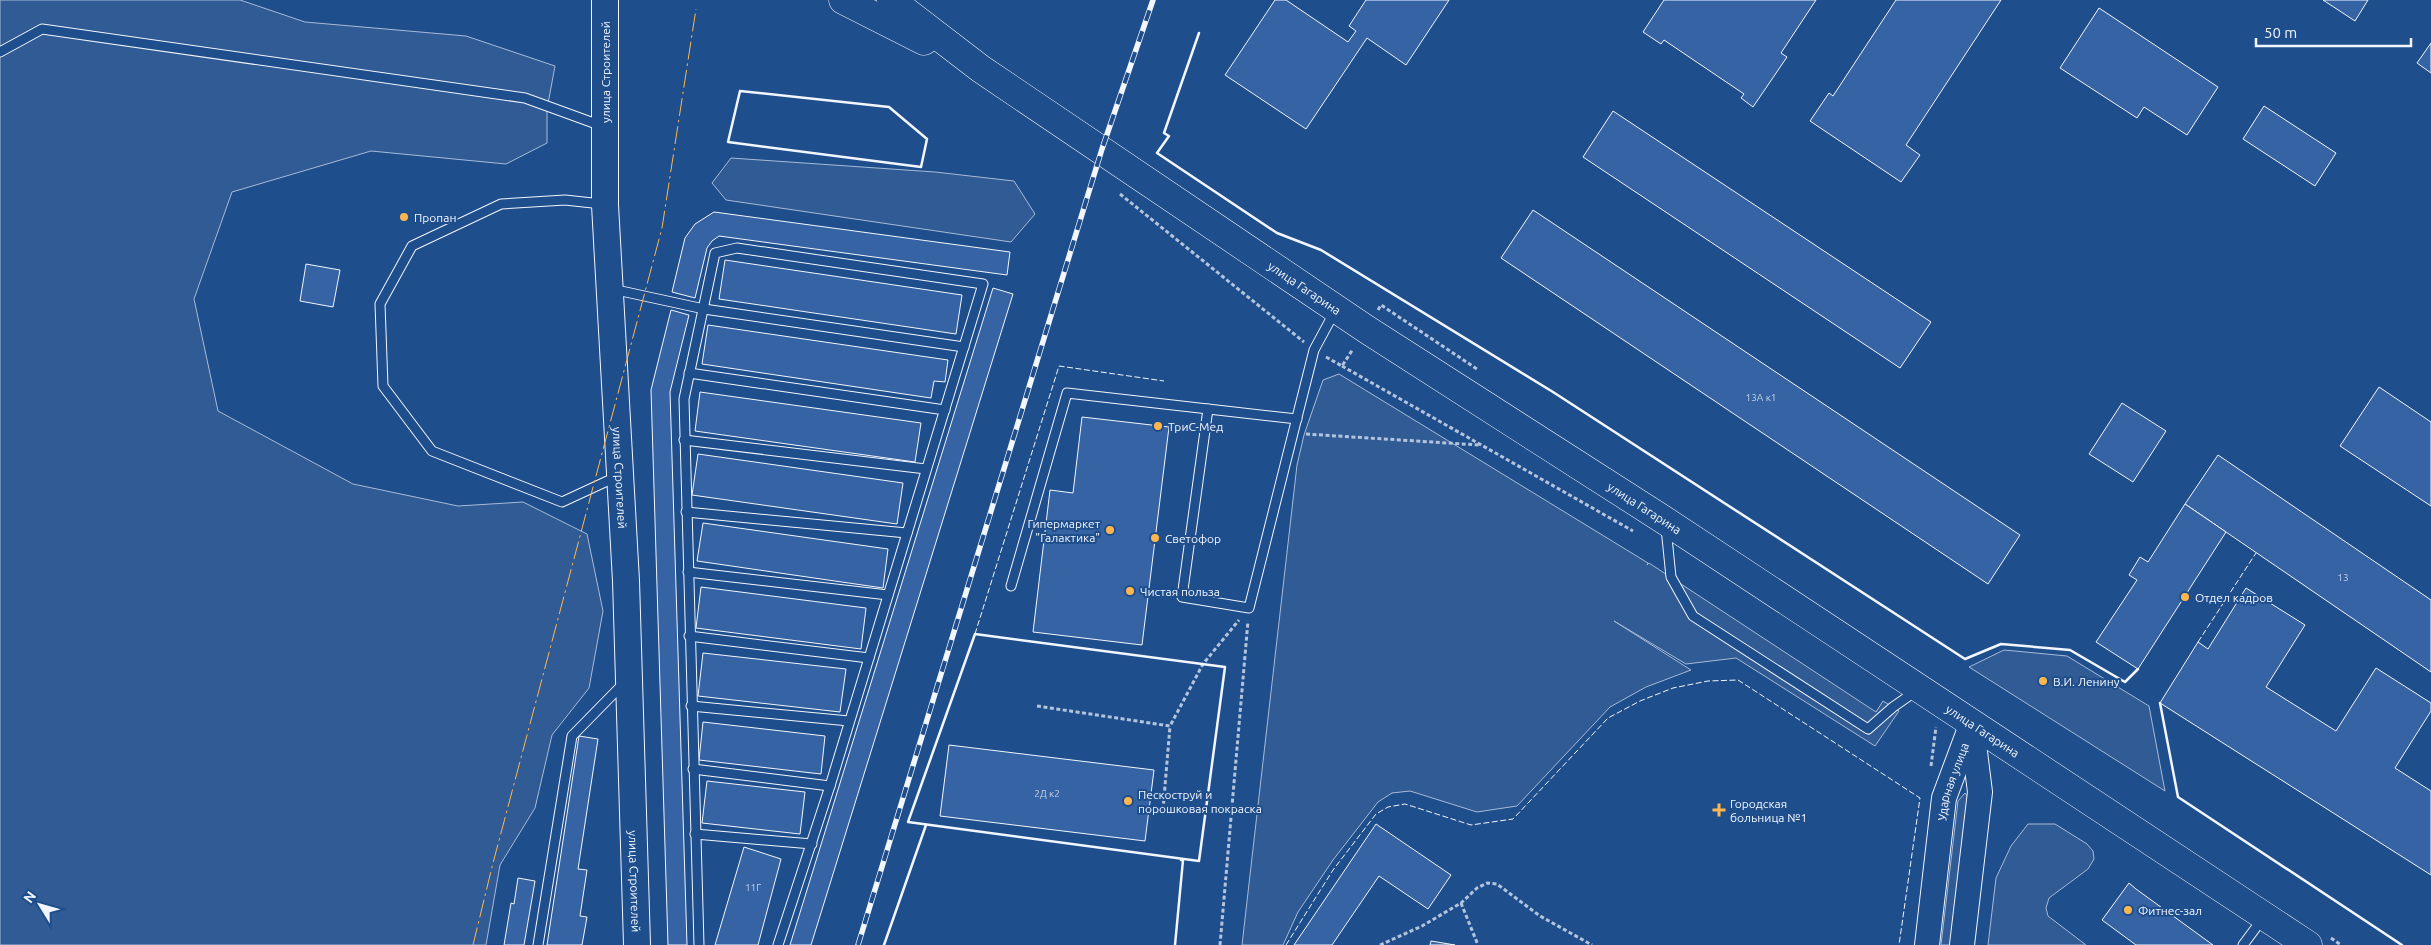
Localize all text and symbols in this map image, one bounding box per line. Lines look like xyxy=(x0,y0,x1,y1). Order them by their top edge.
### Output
scale bar xyxy=(2256,15,2411,47)
street label: улица Строителей xyxy=(599,21,612,123)
text: 50 m xyxy=(2264,24,2297,41)
marker: Пропан xyxy=(398,211,410,223)
place label: Пропан xyxy=(414,211,456,224)
street label: улица Гагарина xyxy=(1266,258,1344,317)
house number: 13А к1 xyxy=(1746,392,1776,403)
marker: ТриС-Мед xyxy=(1152,420,1164,432)
place label: ТриС-Мед xyxy=(1168,420,1223,433)
street label: улица Строителей xyxy=(611,426,630,529)
street label: улица Гагарина xyxy=(1605,479,1684,536)
place label: Гипермаркет "Галактика" xyxy=(1027,517,1101,544)
marker: Гипермаркет "Галактика" xyxy=(1104,524,1116,536)
marker: Светофор xyxy=(1149,532,1161,544)
place label: Светофор xyxy=(1165,532,1221,545)
house number: 13 xyxy=(2337,572,2349,583)
marker: Чистая польза xyxy=(1124,585,1136,597)
place label: Чистая польза xyxy=(1140,585,1220,598)
marker: Отдел кадров xyxy=(2179,591,2191,603)
place label: Отдел кадров xyxy=(2195,591,2273,604)
marker: В.И. Ленину xyxy=(2037,675,2049,687)
place label: В.И. Ленину xyxy=(2053,675,2120,688)
street label: улица Гагарина xyxy=(1944,702,2022,759)
street label: Ударная улица xyxy=(1935,741,1971,821)
house number: 2Д к2 xyxy=(1034,788,1060,799)
place label: Пескоструй и порошковая покраска xyxy=(1138,788,1262,815)
marker: Пескоструй и порошковая покраска xyxy=(1122,795,1134,807)
place label: Городская больница №1 xyxy=(1730,797,1807,824)
marker: Городская больница №1 xyxy=(1712,803,1726,817)
street label: улица Строителей xyxy=(627,830,643,932)
north arrow xyxy=(15,880,65,930)
house number: 11Г xyxy=(745,882,761,893)
text: N xyxy=(20,888,39,906)
marker: Фитнес-зал xyxy=(2122,904,2134,916)
place label: Фитнес-зал xyxy=(2138,904,2202,917)

